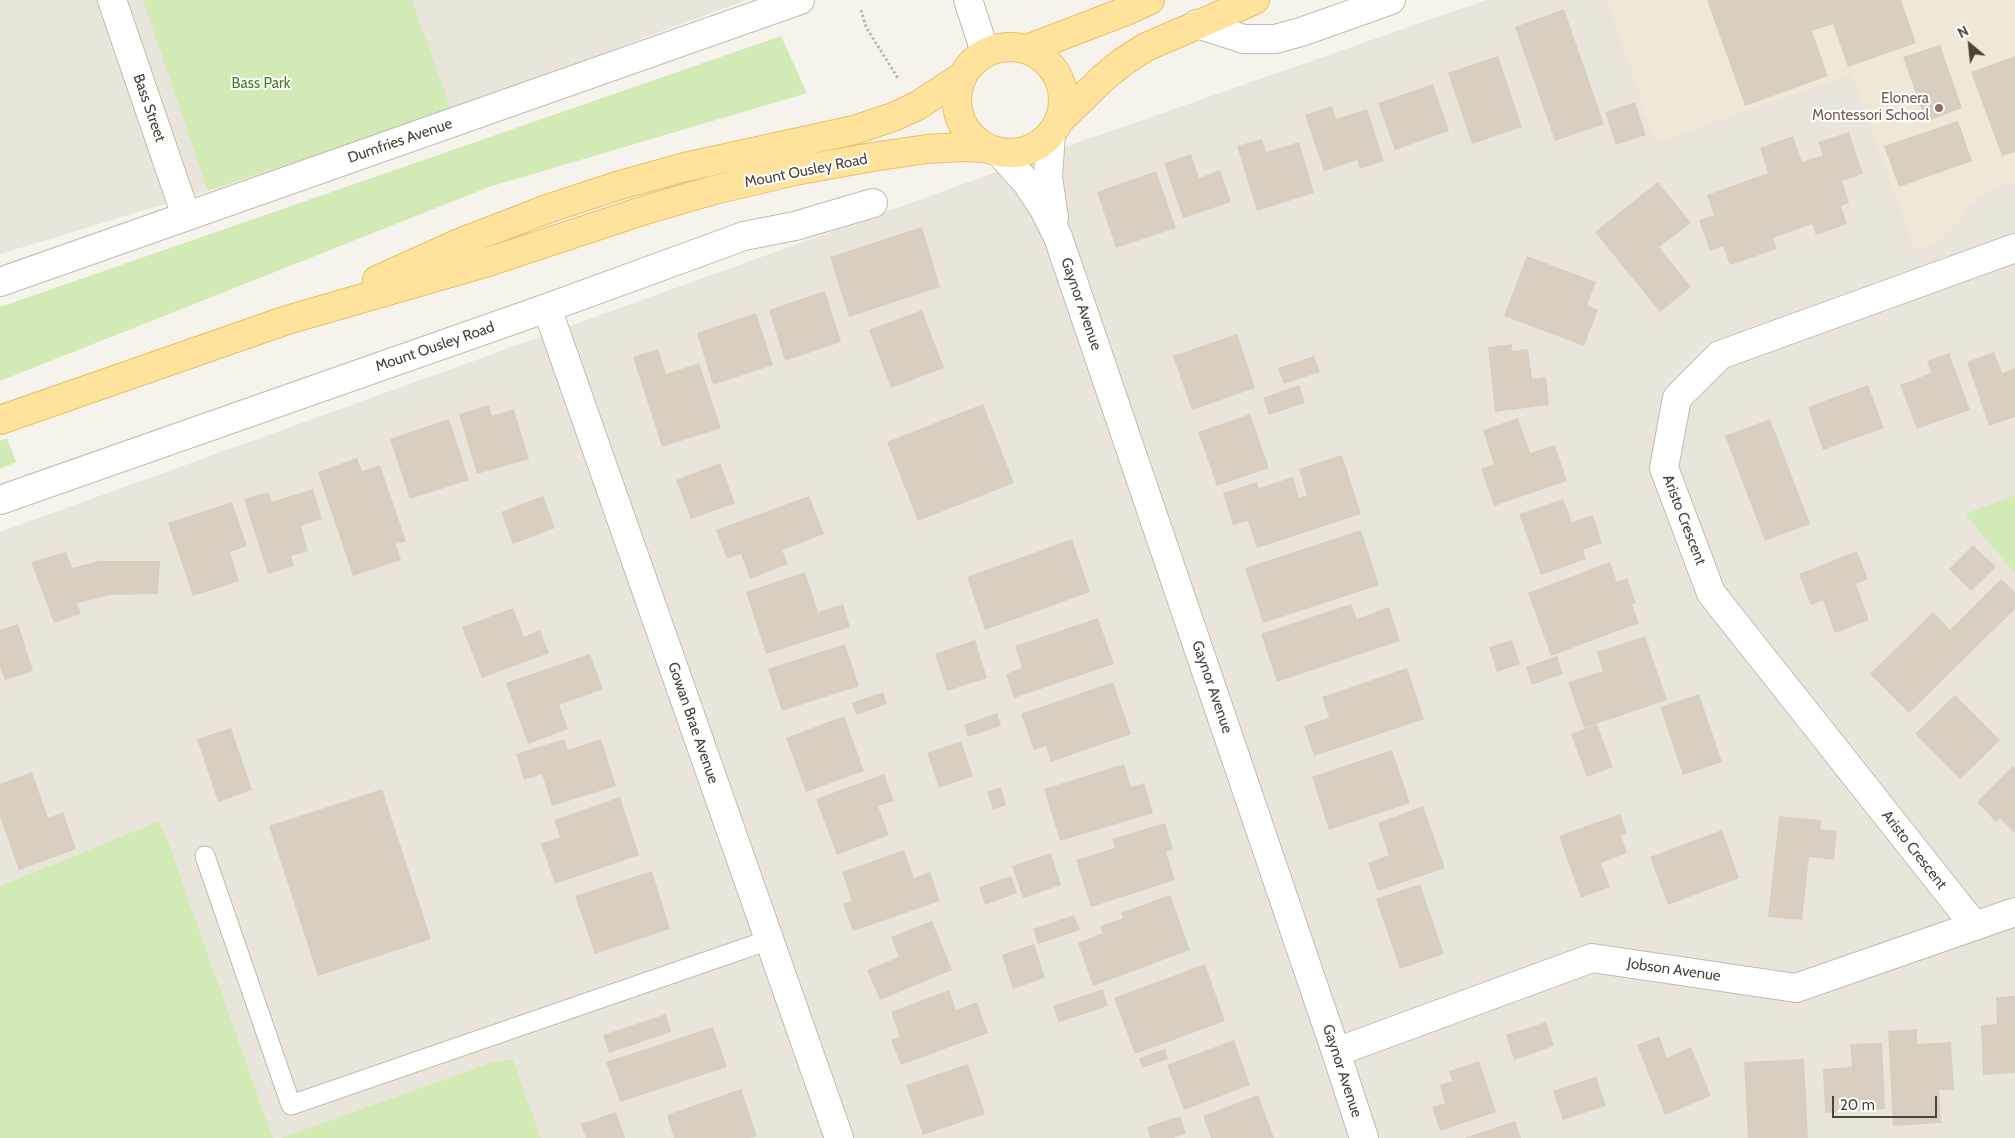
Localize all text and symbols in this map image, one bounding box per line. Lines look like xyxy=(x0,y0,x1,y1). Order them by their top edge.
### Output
north arrow xyxy=(1945,20,1995,70)
text: N xyxy=(1954,21,1972,42)
street label: Bass Street xyxy=(129,72,169,144)
park label: Bass Park xyxy=(232,75,290,93)
place label: Elonera Montessori School xyxy=(1812,90,1929,125)
marker: Elonera Montessori School xyxy=(1933,102,1945,114)
street label: Dumfries Avenue xyxy=(345,115,455,167)
street label: Mount Ousley Road xyxy=(743,150,869,192)
street label: Gaynor Avenue xyxy=(1057,255,1105,353)
street label: Mount Ousley Road xyxy=(373,318,497,376)
street label: Aristo Crescent xyxy=(1659,472,1709,568)
street label: Gaynor Avenue xyxy=(1188,638,1236,736)
street label: Gowan Brae Avenue xyxy=(664,660,722,786)
street label: Aristo Crescent xyxy=(1878,807,1950,893)
street label: Jobson Avenue xyxy=(1626,955,1722,985)
street label: Gaynor Avenue xyxy=(1318,1022,1366,1120)
scale bar xyxy=(1835,1086,1940,1118)
text: 20 m xyxy=(1840,1096,1875,1114)

